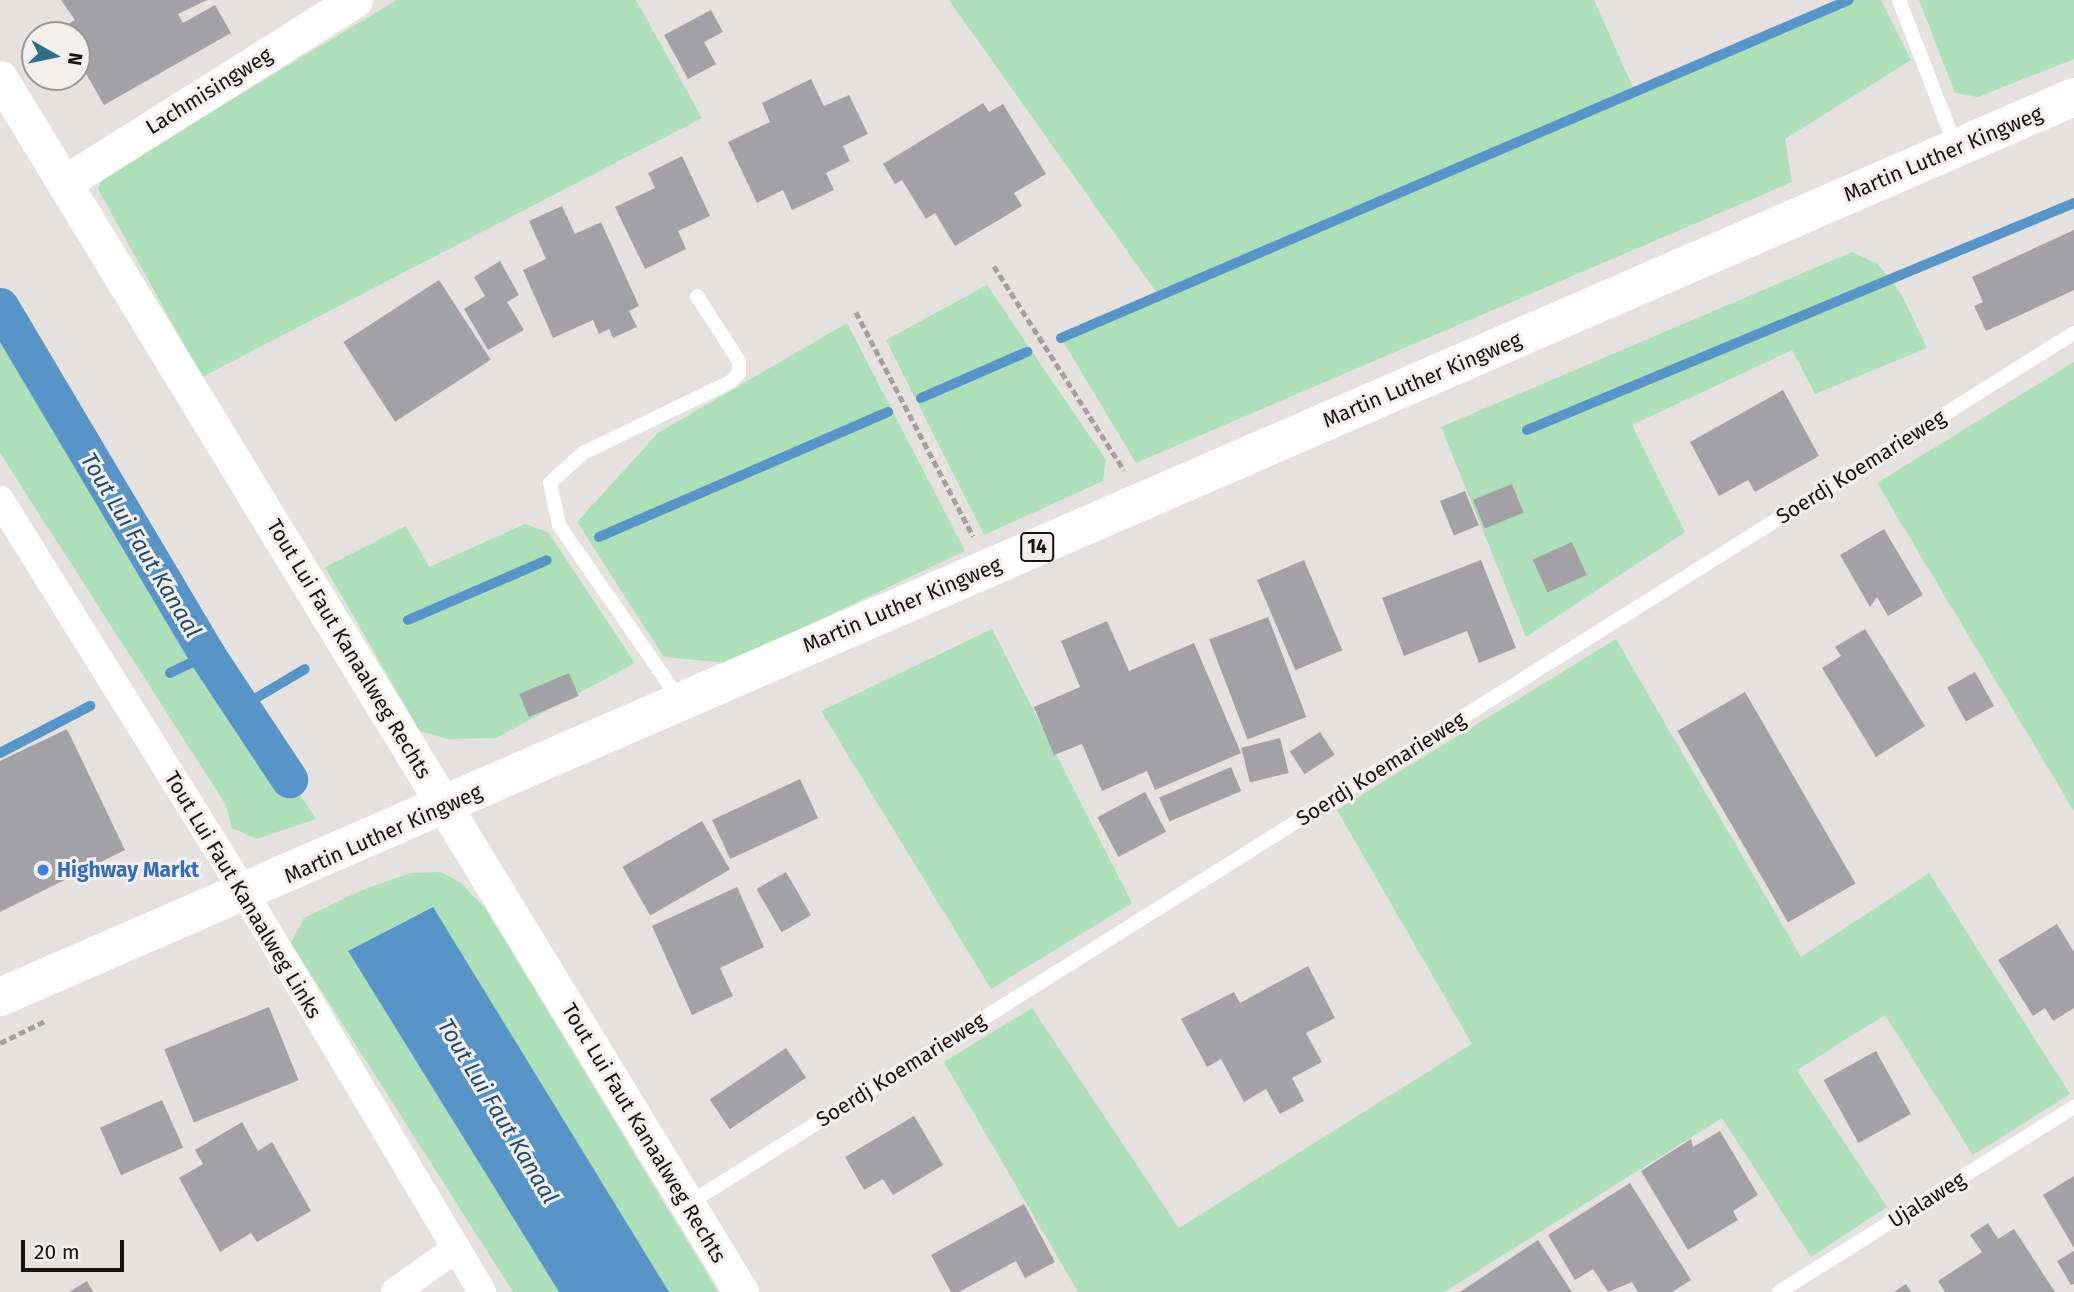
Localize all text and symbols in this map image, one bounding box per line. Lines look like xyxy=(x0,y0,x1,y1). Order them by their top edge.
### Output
north arrow xyxy=(21,21,91,91)
street label: Lachmisingweg xyxy=(141,42,277,140)
text: N xyxy=(63,51,88,67)
street label: Martin Luther Kingweg xyxy=(1840,101,2046,207)
street label: Martin Luther Kingweg xyxy=(1319,327,1525,433)
street label: Soerdj Koemarieweg xyxy=(1772,405,1950,529)
water label: Tout Lui Faut Kanaal xyxy=(75,448,207,642)
street label: Tout Lui Faut Kanaalweg Rechts xyxy=(261,515,437,783)
road number: 14 xyxy=(1020,532,1054,562)
street label: Martin Luther Kingweg xyxy=(799,552,1005,658)
street label: Soerdj Koemarieweg xyxy=(1292,707,1470,831)
street label: Tout Lui Faut Kanaalweg Links xyxy=(159,767,327,1023)
street label: Martin Luther Kingweg xyxy=(280,779,486,889)
place label: Highway Markt xyxy=(57,857,199,883)
marker: Highway Markt xyxy=(35,862,51,878)
street label: Tout Lui Faut Kanaalweg Rechts xyxy=(556,999,732,1267)
street label: Soerdj Koemarieweg xyxy=(812,1008,990,1132)
water label: Tout Lui Faut Kanaal xyxy=(432,1014,564,1208)
street label: Ujalaweg xyxy=(1884,1167,1970,1233)
scale bar xyxy=(24,1226,128,1270)
text: 20 m xyxy=(34,1239,80,1265)

